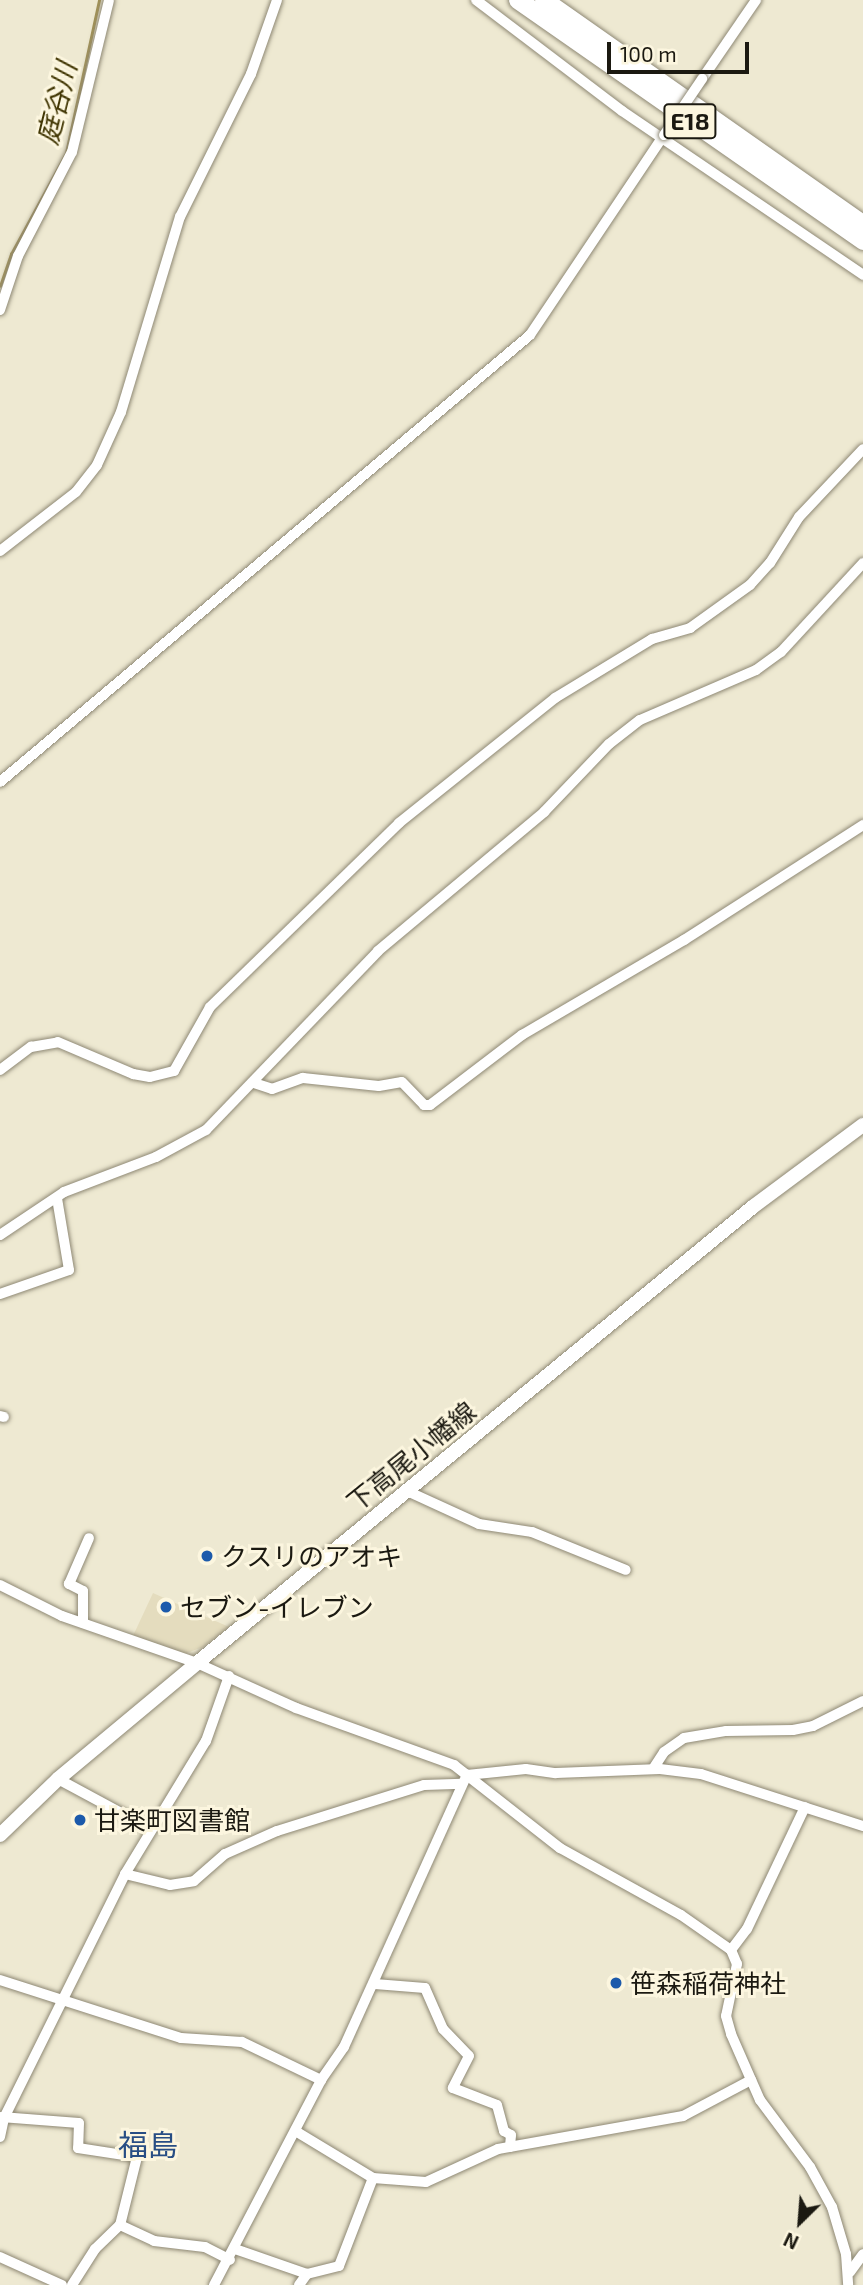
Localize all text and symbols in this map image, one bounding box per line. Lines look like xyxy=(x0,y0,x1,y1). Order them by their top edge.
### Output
scale bar xyxy=(611,28,753,72)
text: 100 m xyxy=(620,41,677,66)
water label: 庭谷川 xyxy=(30,58,82,148)
road number: E18 xyxy=(662,100,718,141)
street label: 下高尾小幡線 xyxy=(341,1395,481,1517)
place label: クスリのアオキ xyxy=(221,1540,403,1572)
marker: クスリのアオキ xyxy=(199,1548,215,1564)
place label: セブン-イレブン xyxy=(180,1591,374,1623)
marker: セブン-イレブン xyxy=(158,1599,174,1615)
place label: 甘楽町図書館 xyxy=(94,1804,250,1836)
marker: 甘楽町図書館 xyxy=(72,1812,88,1828)
place label: 笹森稲荷神社 xyxy=(630,1967,786,1999)
marker: 笹森稲荷神社 xyxy=(608,1975,624,1991)
district label: 福島 xyxy=(118,2126,178,2162)
north arrow xyxy=(765,2187,835,2257)
text: N xyxy=(780,2228,802,2255)

